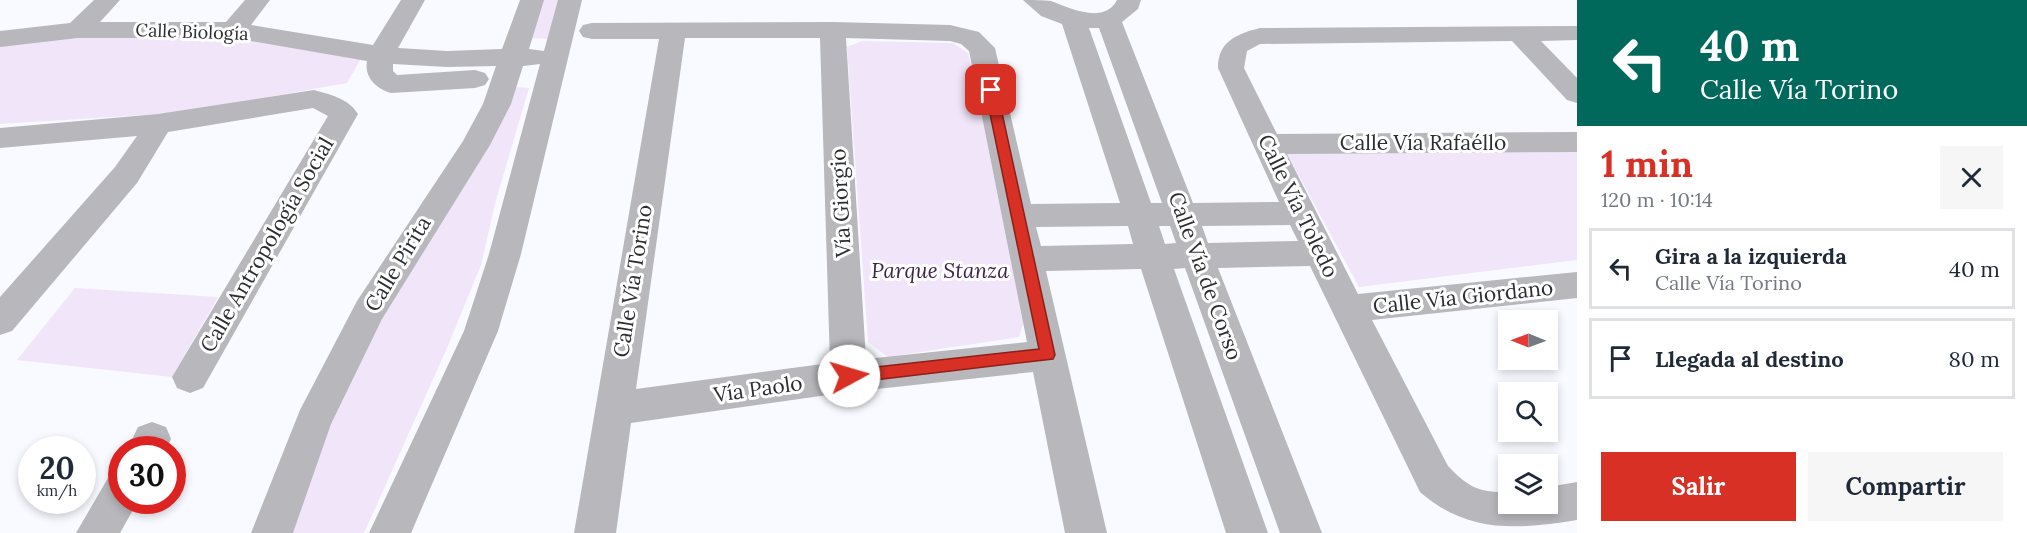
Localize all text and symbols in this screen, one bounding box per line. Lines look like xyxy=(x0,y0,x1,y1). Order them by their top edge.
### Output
street label: Calle Biología xyxy=(135,18,249,45)
text: 40 m xyxy=(1700,19,1799,73)
icon: left xyxy=(1601,24,1679,102)
pin xyxy=(965,64,1016,115)
text: Calle Vía Torino xyxy=(1700,72,1898,106)
icon: arrive xyxy=(974,73,1007,106)
street label: Calle Vía Rafaéllo xyxy=(1340,129,1506,156)
street label: Calle Vía Toledo xyxy=(1252,130,1345,282)
street label: Calle Antropología Social xyxy=(194,132,339,357)
text: 1 min xyxy=(1601,141,1693,187)
button: close xyxy=(1940,146,2003,209)
street label: Vía Giorgio xyxy=(824,148,857,259)
text: 120 m · 10:14 xyxy=(1601,187,1713,212)
street label: Calle Vía de Corso xyxy=(1163,188,1248,364)
street label: Calle Vía Torino xyxy=(607,203,658,359)
street label: Calle Pirita xyxy=(359,211,437,316)
text: Gira a la izquierda xyxy=(1655,242,1847,270)
icon: left xyxy=(1604,252,1637,285)
text: 40 m xyxy=(1949,255,2000,283)
park label: Parque Stanza xyxy=(871,257,1009,284)
text: Calle Vía Torino xyxy=(1655,270,1802,295)
street label: Calle Vía Giordano xyxy=(1372,274,1554,319)
north arrow xyxy=(1498,310,1558,370)
map controls xyxy=(1498,310,1558,514)
icon: arrive xyxy=(1604,342,1637,375)
position arrow xyxy=(817,344,881,408)
text: Llegada al destino xyxy=(1655,345,1844,373)
text: 80 m xyxy=(1949,345,2000,373)
street label: Vía Paolo xyxy=(711,369,804,408)
button: search xyxy=(1498,382,1558,442)
speed limit sign: 30 xyxy=(108,436,186,514)
text: 20 xyxy=(39,449,75,487)
button: Salir xyxy=(1601,452,1796,521)
button: Compartir xyxy=(1808,452,2003,521)
button: layers xyxy=(1498,454,1558,514)
text: km/h xyxy=(37,481,77,500)

